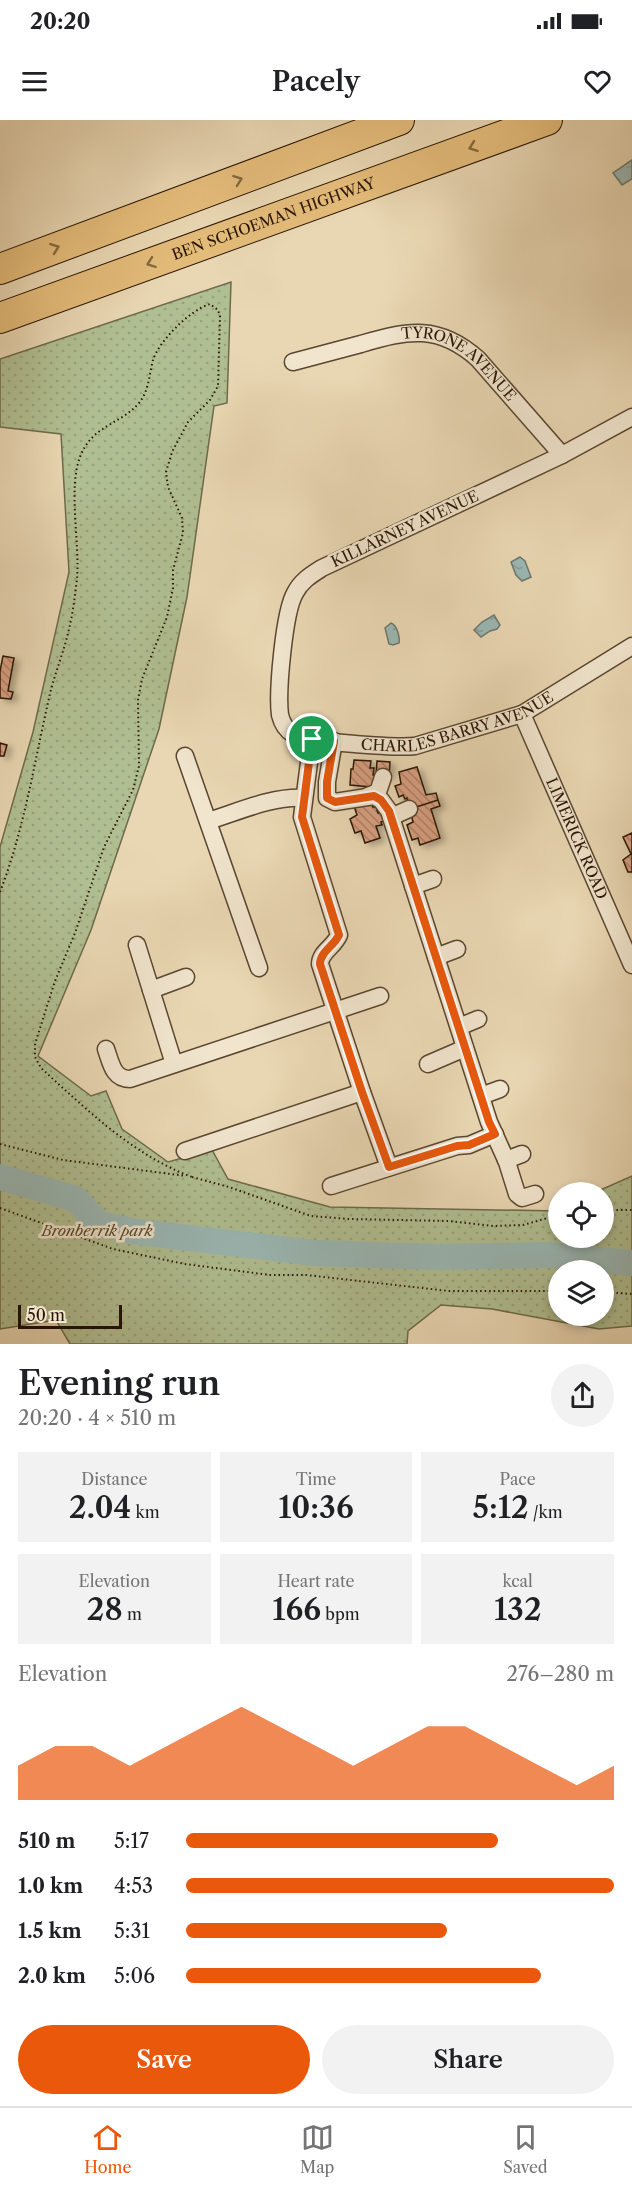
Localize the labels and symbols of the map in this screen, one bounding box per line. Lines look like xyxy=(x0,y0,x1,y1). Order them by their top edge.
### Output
one-way arrow xyxy=(468,140,479,153)
street label: BEN SCHOEMAN HIGHWAY xyxy=(169,173,378,264)
one-way arrow xyxy=(232,175,242,188)
one-way arrow xyxy=(49,243,60,256)
one-way arrow xyxy=(146,256,157,269)
street label: TYRONE AVENUE xyxy=(400,323,520,405)
street label: KILLARNEY AVENUE xyxy=(328,486,482,571)
street label: CHARLES BARRY AVENUE xyxy=(360,687,557,755)
pin xyxy=(286,713,337,764)
street label: LIMERICK ROAD xyxy=(542,775,612,902)
park label: Bronberrik park xyxy=(41,1221,153,1240)
scale bar xyxy=(18,1302,122,1330)

